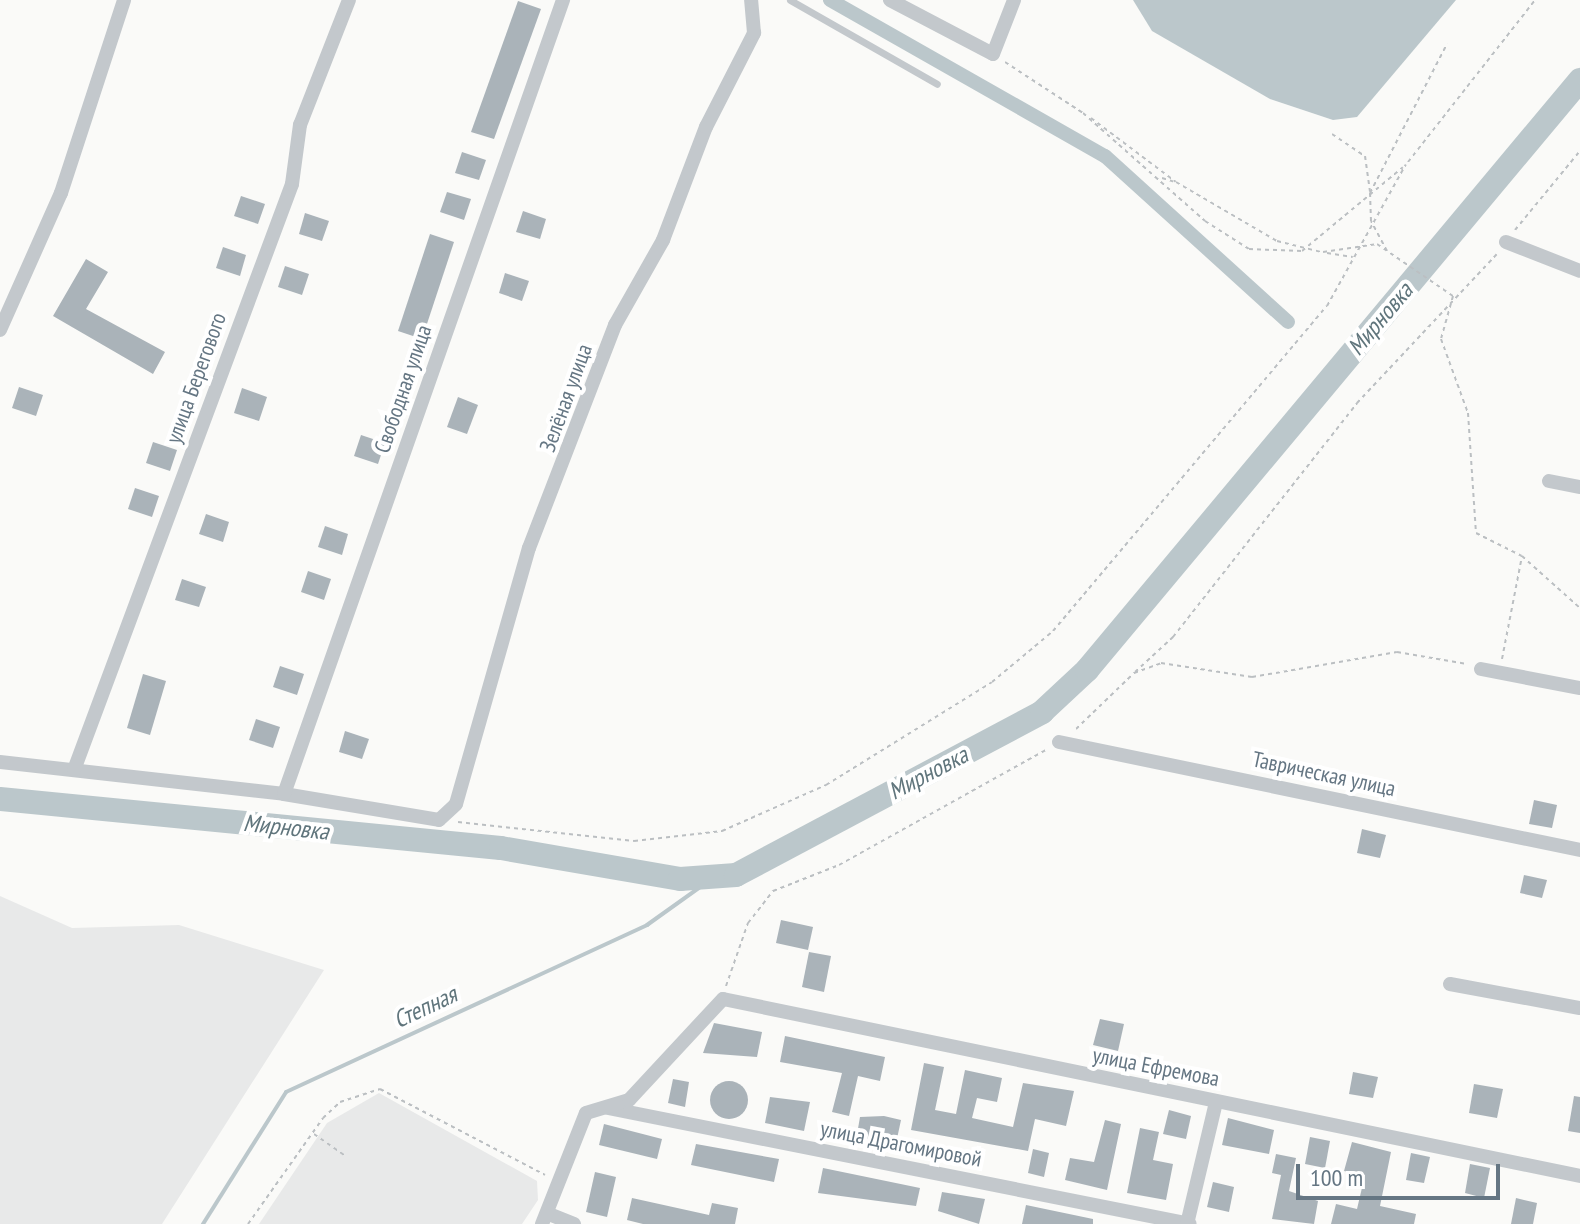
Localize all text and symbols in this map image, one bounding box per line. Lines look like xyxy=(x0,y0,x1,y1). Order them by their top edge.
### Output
water label: Мирновка xyxy=(1341,277,1419,361)
street label: улица Берегового xyxy=(160,309,232,447)
street label: Свободная улица xyxy=(369,321,437,457)
street label: Зелёная улица xyxy=(534,340,598,456)
water label: Мирновка xyxy=(883,740,973,806)
street label: Таврическая улица xyxy=(1250,746,1398,802)
water label: Мирновка xyxy=(242,808,330,846)
water label: Степная xyxy=(389,980,461,1034)
street label: улица Ефремова xyxy=(1090,1042,1222,1092)
street label: улица Драгомировой xyxy=(818,1115,984,1173)
scale bar xyxy=(1300,1148,1504,1198)
text: 100 m xyxy=(1310,1162,1363,1193)

